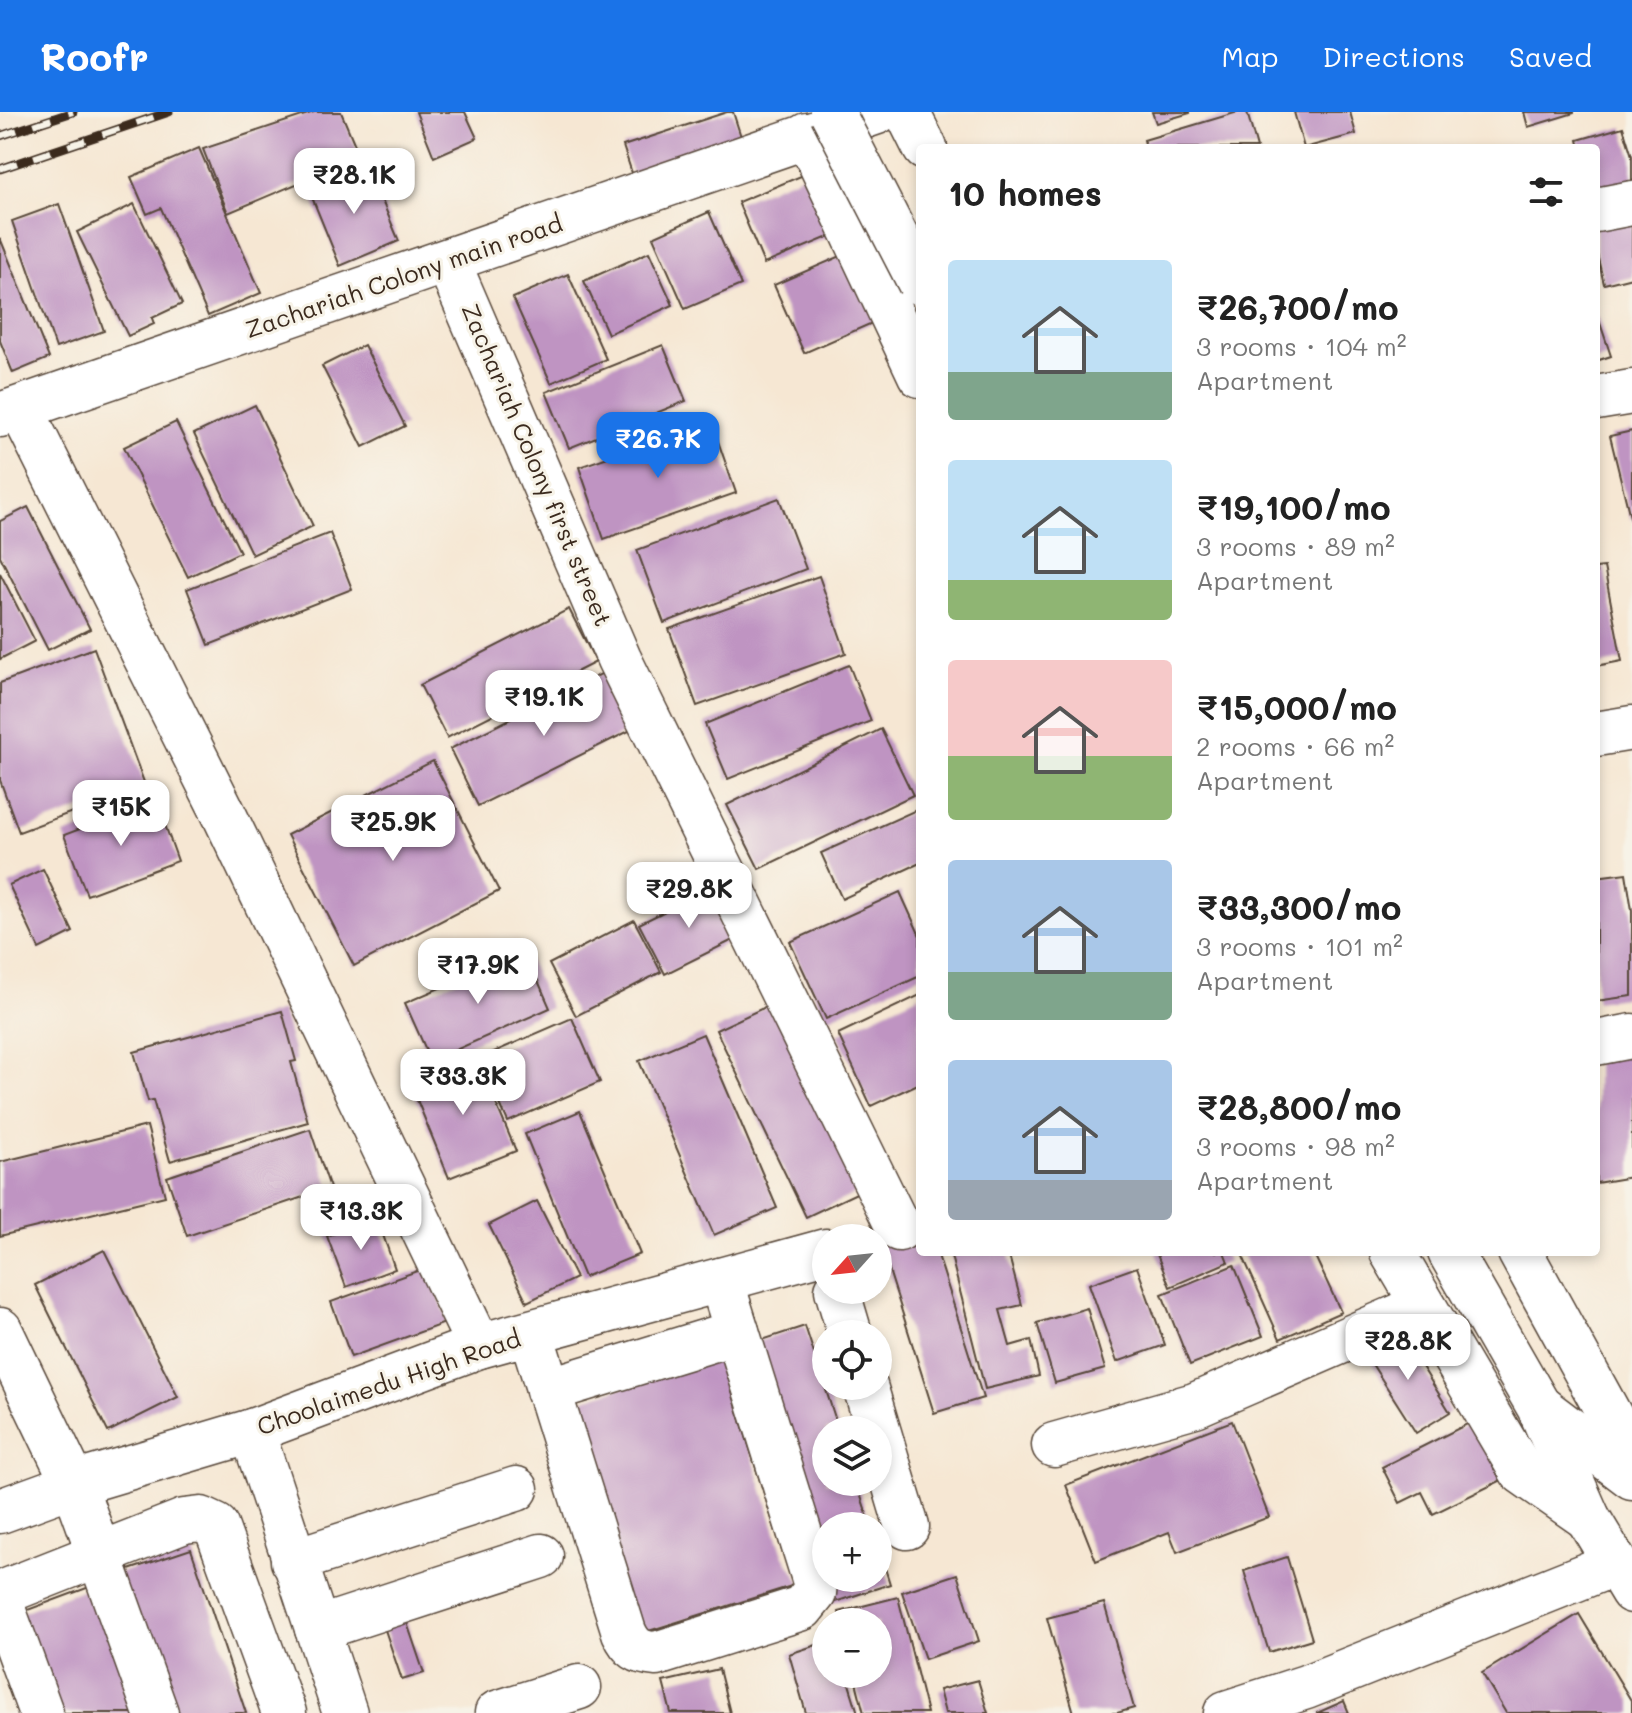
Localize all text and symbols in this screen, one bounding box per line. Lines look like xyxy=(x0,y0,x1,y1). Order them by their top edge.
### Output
text: Roofr xyxy=(40,31,149,81)
text: Map xyxy=(1222,38,1279,74)
text: Directions xyxy=(1323,38,1465,74)
text: Saved xyxy=(1509,38,1592,74)
pin: ₹28.1K xyxy=(289,148,419,216)
text: ₹28.1K xyxy=(312,157,396,191)
text: 10 homes xyxy=(948,170,1102,215)
icon: filters xyxy=(1524,170,1568,214)
street label: Zachariah Colony main road xyxy=(241,207,566,344)
text: ₹26,700/mo xyxy=(1196,284,1399,329)
icon: home xyxy=(1012,292,1108,388)
street label: Zachariah Colony first street xyxy=(455,298,620,630)
text: 3 rooms · 104 m² xyxy=(1196,329,1407,363)
text: Apartment xyxy=(1196,363,1333,397)
pin: ₹26.7K xyxy=(593,412,723,480)
text: ₹26.7K xyxy=(614,421,702,455)
text: ₹19,100/mo xyxy=(1196,484,1391,529)
icon: home xyxy=(1012,492,1108,588)
text: 3 rooms · 89 m² xyxy=(1196,529,1395,563)
text: Apartment xyxy=(1196,563,1333,597)
pin: ₹19.1K xyxy=(479,670,609,738)
text: ₹19.1K xyxy=(504,679,585,713)
text: ₹15,000/mo xyxy=(1196,684,1397,729)
icon: home xyxy=(1012,692,1108,788)
text: 2 rooms · 66 m² xyxy=(1196,729,1394,763)
text: Apartment xyxy=(1196,763,1333,797)
pin: ₹15K xyxy=(74,780,168,848)
text: ₹15K xyxy=(90,789,152,823)
pin: ₹25.9K xyxy=(328,795,458,863)
text: ₹25.9K xyxy=(349,804,437,838)
pin: ₹29.8K xyxy=(624,862,754,930)
text: ₹29.8K xyxy=(645,871,733,905)
text: ₹33,300/mo xyxy=(1196,884,1401,929)
icon: home xyxy=(1012,892,1108,988)
text: 3 rooms · 101 m² xyxy=(1196,929,1403,963)
pin: ₹17.9K xyxy=(413,938,543,1006)
text: ₹17.9K xyxy=(436,947,520,981)
text: Apartment xyxy=(1196,963,1333,997)
pin: ₹33.3K xyxy=(398,1049,528,1117)
text: ₹33.3K xyxy=(418,1058,508,1092)
text: ₹28,800/mo xyxy=(1196,1084,1401,1129)
icon: home xyxy=(1012,1092,1108,1188)
text: 3 rooms · 98 m² xyxy=(1196,1129,1395,1163)
text: Apartment xyxy=(1196,1163,1333,1197)
pin: ₹13.3K xyxy=(296,1184,426,1252)
text: ₹13.3K xyxy=(318,1193,404,1227)
north arrow xyxy=(812,1224,892,1304)
map controls xyxy=(812,1224,892,1688)
pin: ₹28.8K xyxy=(1343,1314,1473,1382)
button: locate xyxy=(812,1320,892,1400)
street label: Choolaimedu High Road xyxy=(253,1322,524,1441)
text: ₹28.8K xyxy=(1363,1323,1453,1357)
button: layers xyxy=(812,1416,892,1496)
button: + xyxy=(812,1512,892,1592)
button: − xyxy=(812,1608,892,1688)

